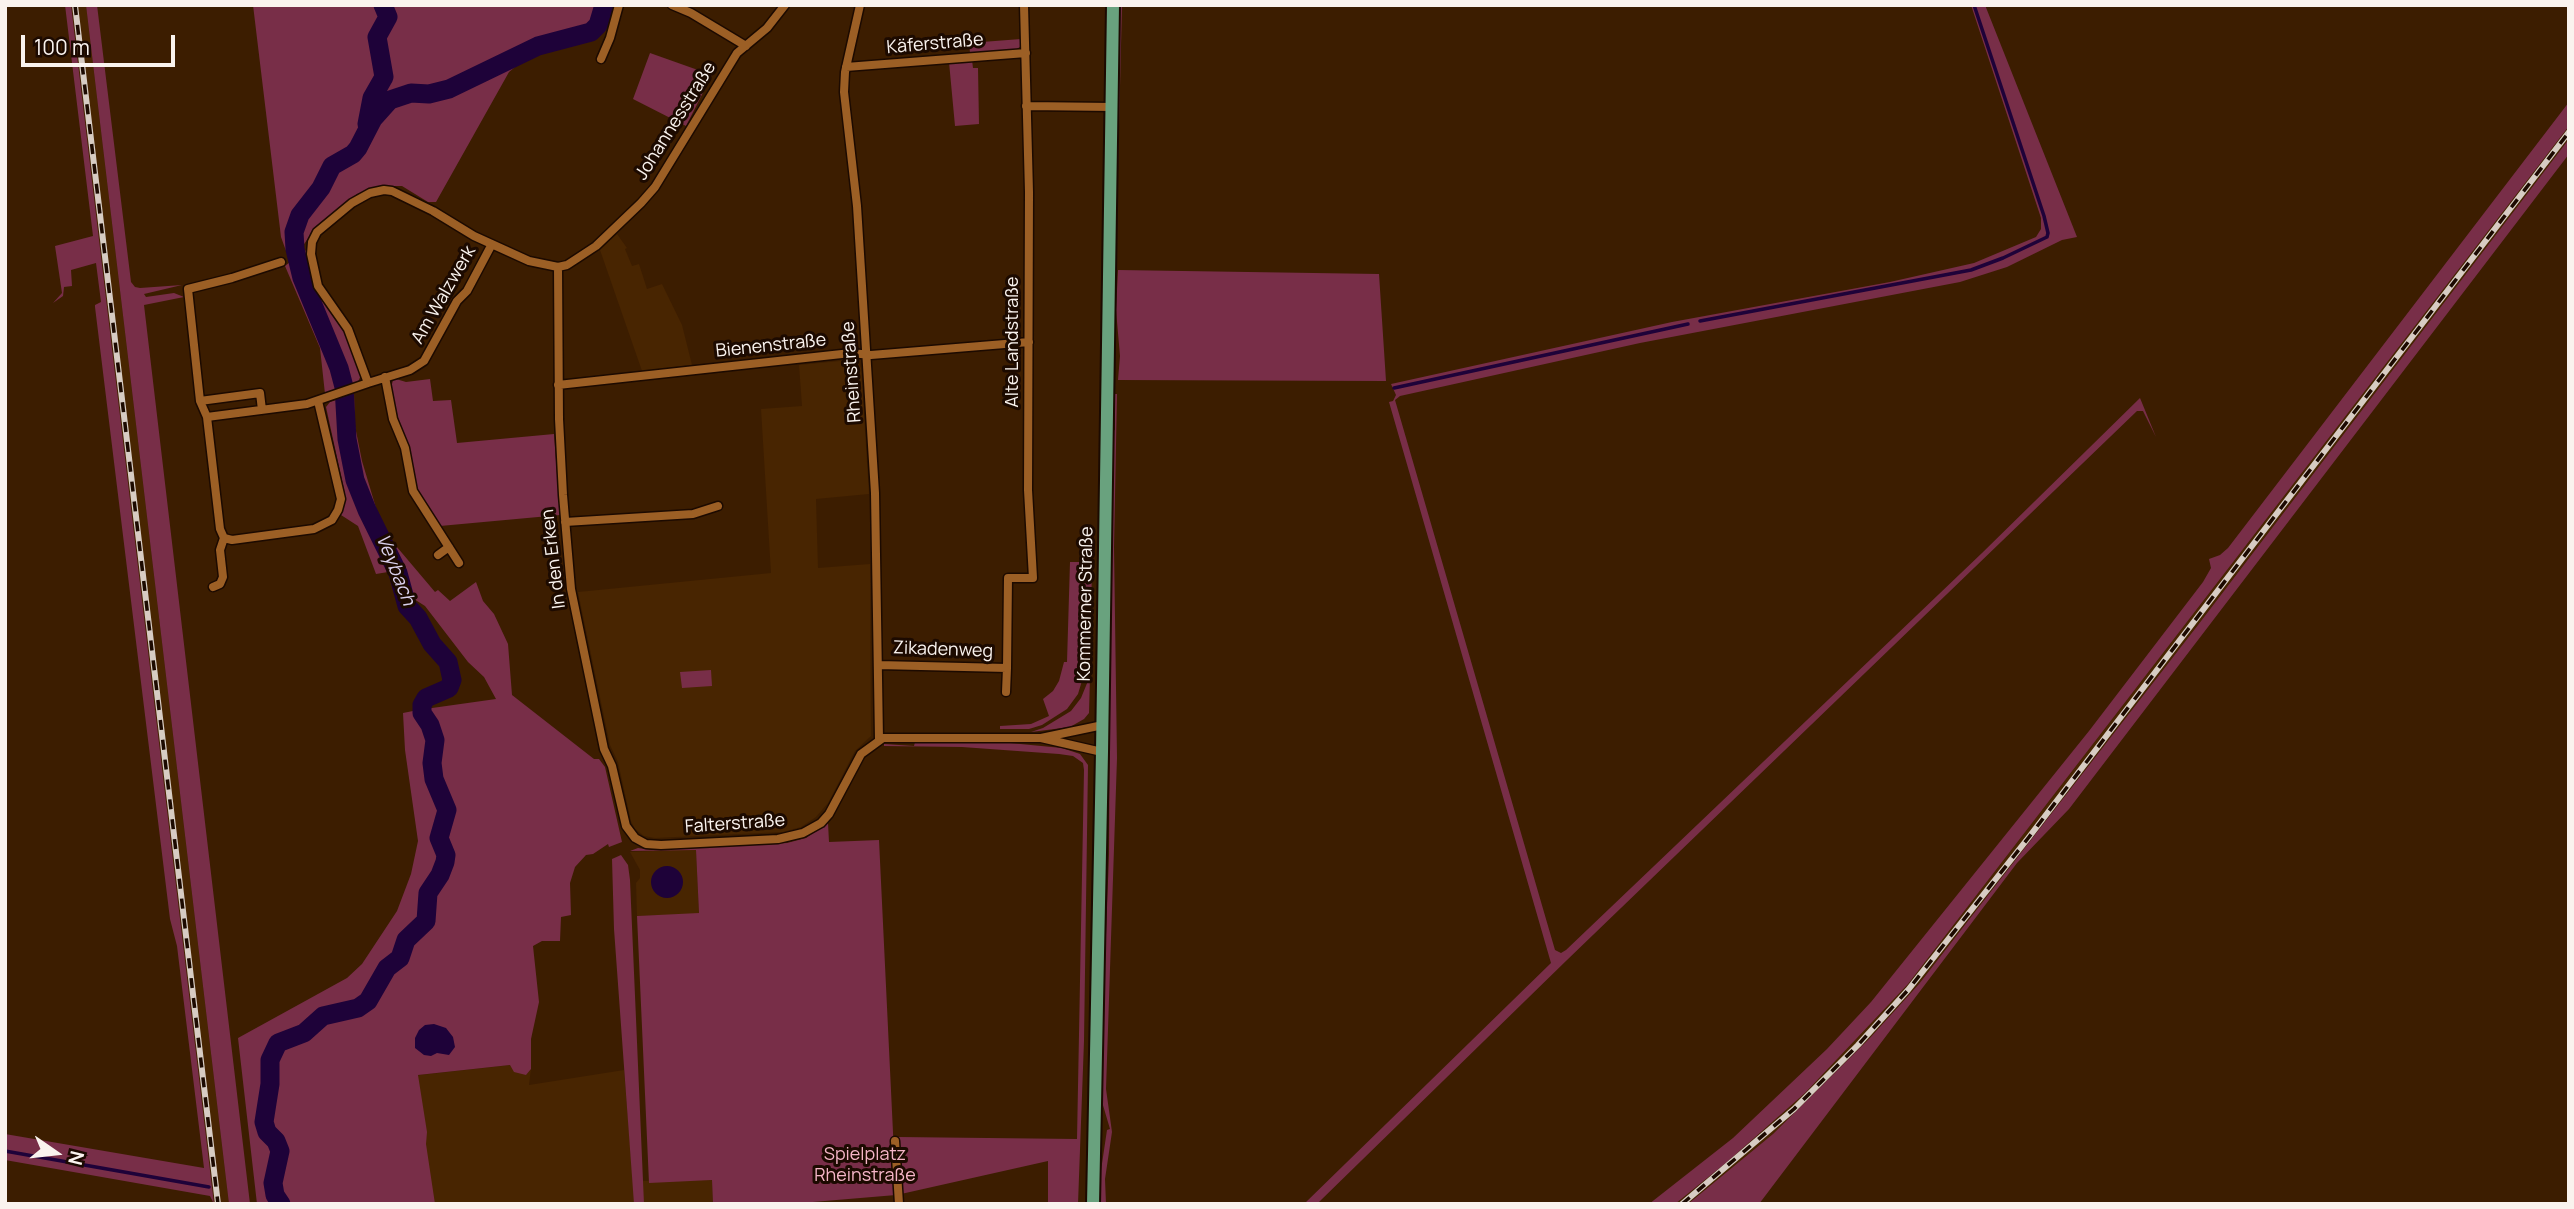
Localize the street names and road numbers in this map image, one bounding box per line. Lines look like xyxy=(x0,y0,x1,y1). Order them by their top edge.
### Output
street label: Käferstraße xyxy=(886,29,984,59)
street label: Johannesstraße xyxy=(631,58,721,184)
street label: Am Walzwerk xyxy=(407,242,481,348)
street label: Alte Landstraße xyxy=(1002,276,1024,408)
street label: Rheinstraße xyxy=(838,321,866,423)
street label: Bienenstraße xyxy=(715,329,827,363)
street label: In den Erken xyxy=(537,508,571,610)
street label: Kommerner Straße xyxy=(1074,526,1098,682)
street label: Zikadenweg xyxy=(892,637,994,663)
street label: Falterstraße xyxy=(684,810,786,838)

